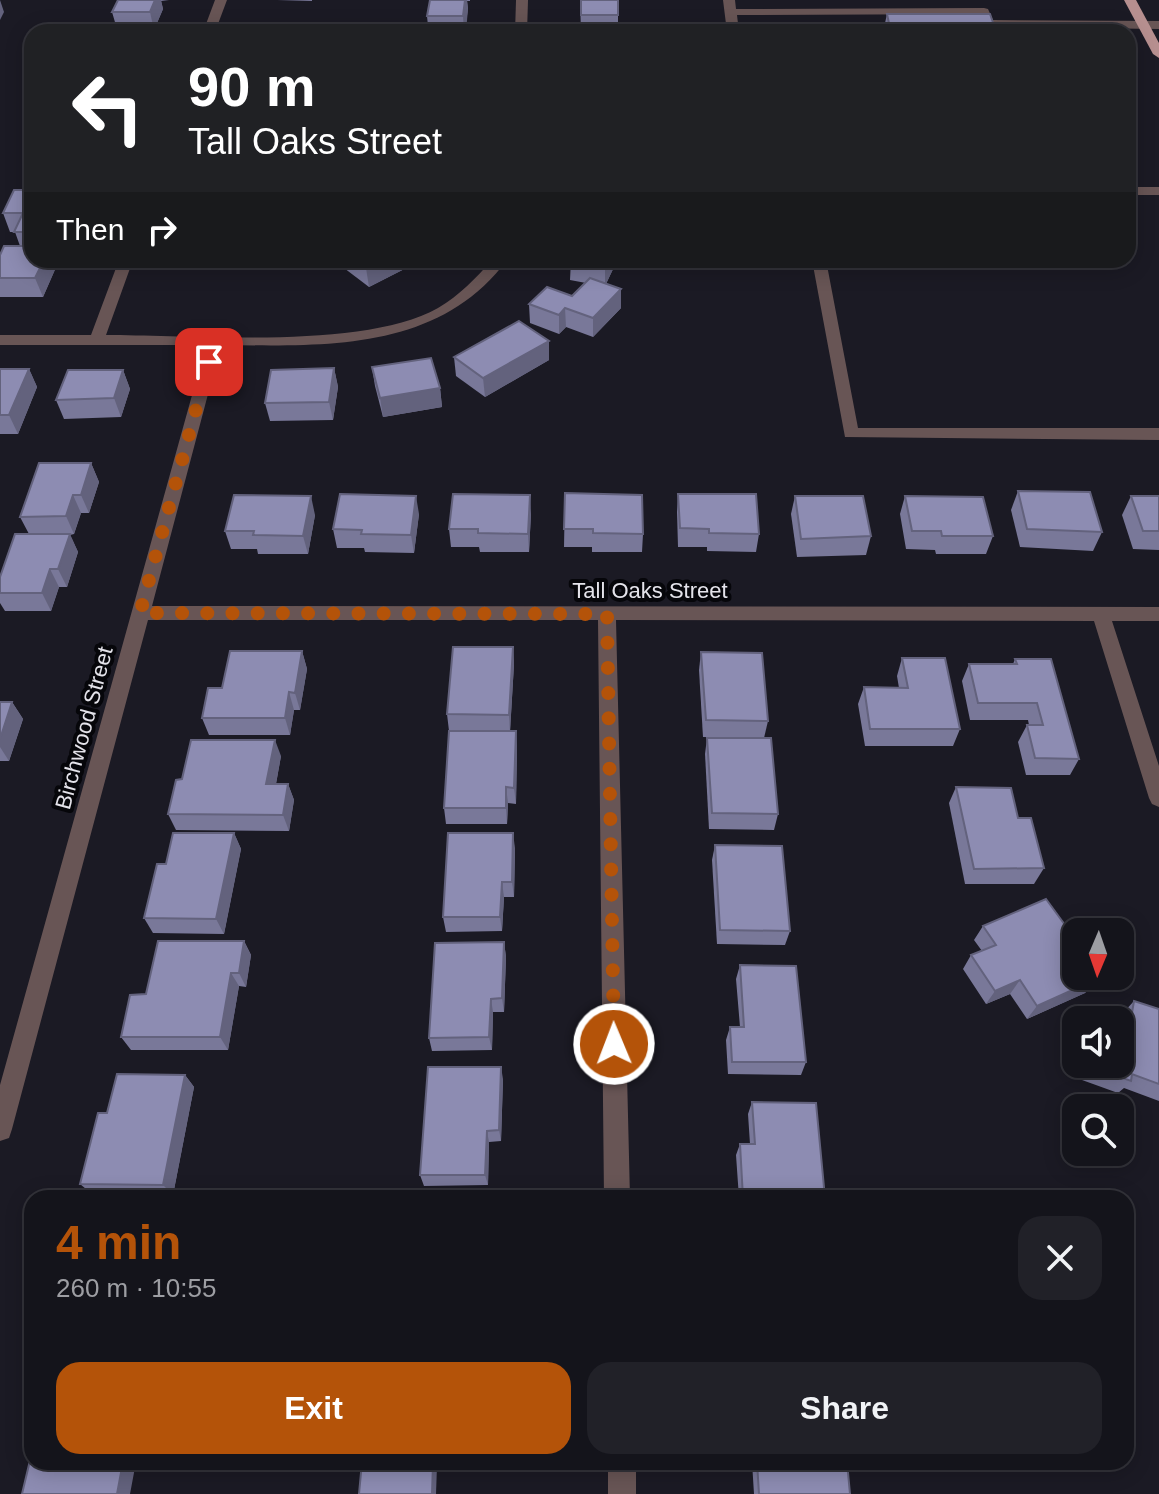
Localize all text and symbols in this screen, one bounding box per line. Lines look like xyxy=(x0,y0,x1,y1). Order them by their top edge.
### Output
text: 90 m xyxy=(188,55,316,118)
icon: left xyxy=(56,56,160,160)
text: Tall Oaks Street xyxy=(188,121,442,162)
icon: right xyxy=(140,208,184,252)
text: Then xyxy=(56,213,124,246)
pin xyxy=(175,328,243,396)
icon: arrive xyxy=(187,340,231,384)
street label: Tall Oaks Street xyxy=(572,578,728,603)
street label: Birchwood Street xyxy=(50,644,118,812)
north arrow xyxy=(1062,918,1134,990)
map controls xyxy=(1062,918,1134,1166)
position arrow xyxy=(572,1002,656,1086)
button: sound xyxy=(1062,1006,1134,1078)
button: search xyxy=(1062,1094,1134,1166)
text: 4 min xyxy=(56,1216,181,1269)
button: close xyxy=(1018,1216,1102,1300)
text: 260 m · 10:55 xyxy=(56,1273,216,1303)
button: Exit xyxy=(56,1362,571,1454)
button: Share xyxy=(587,1362,1102,1454)

